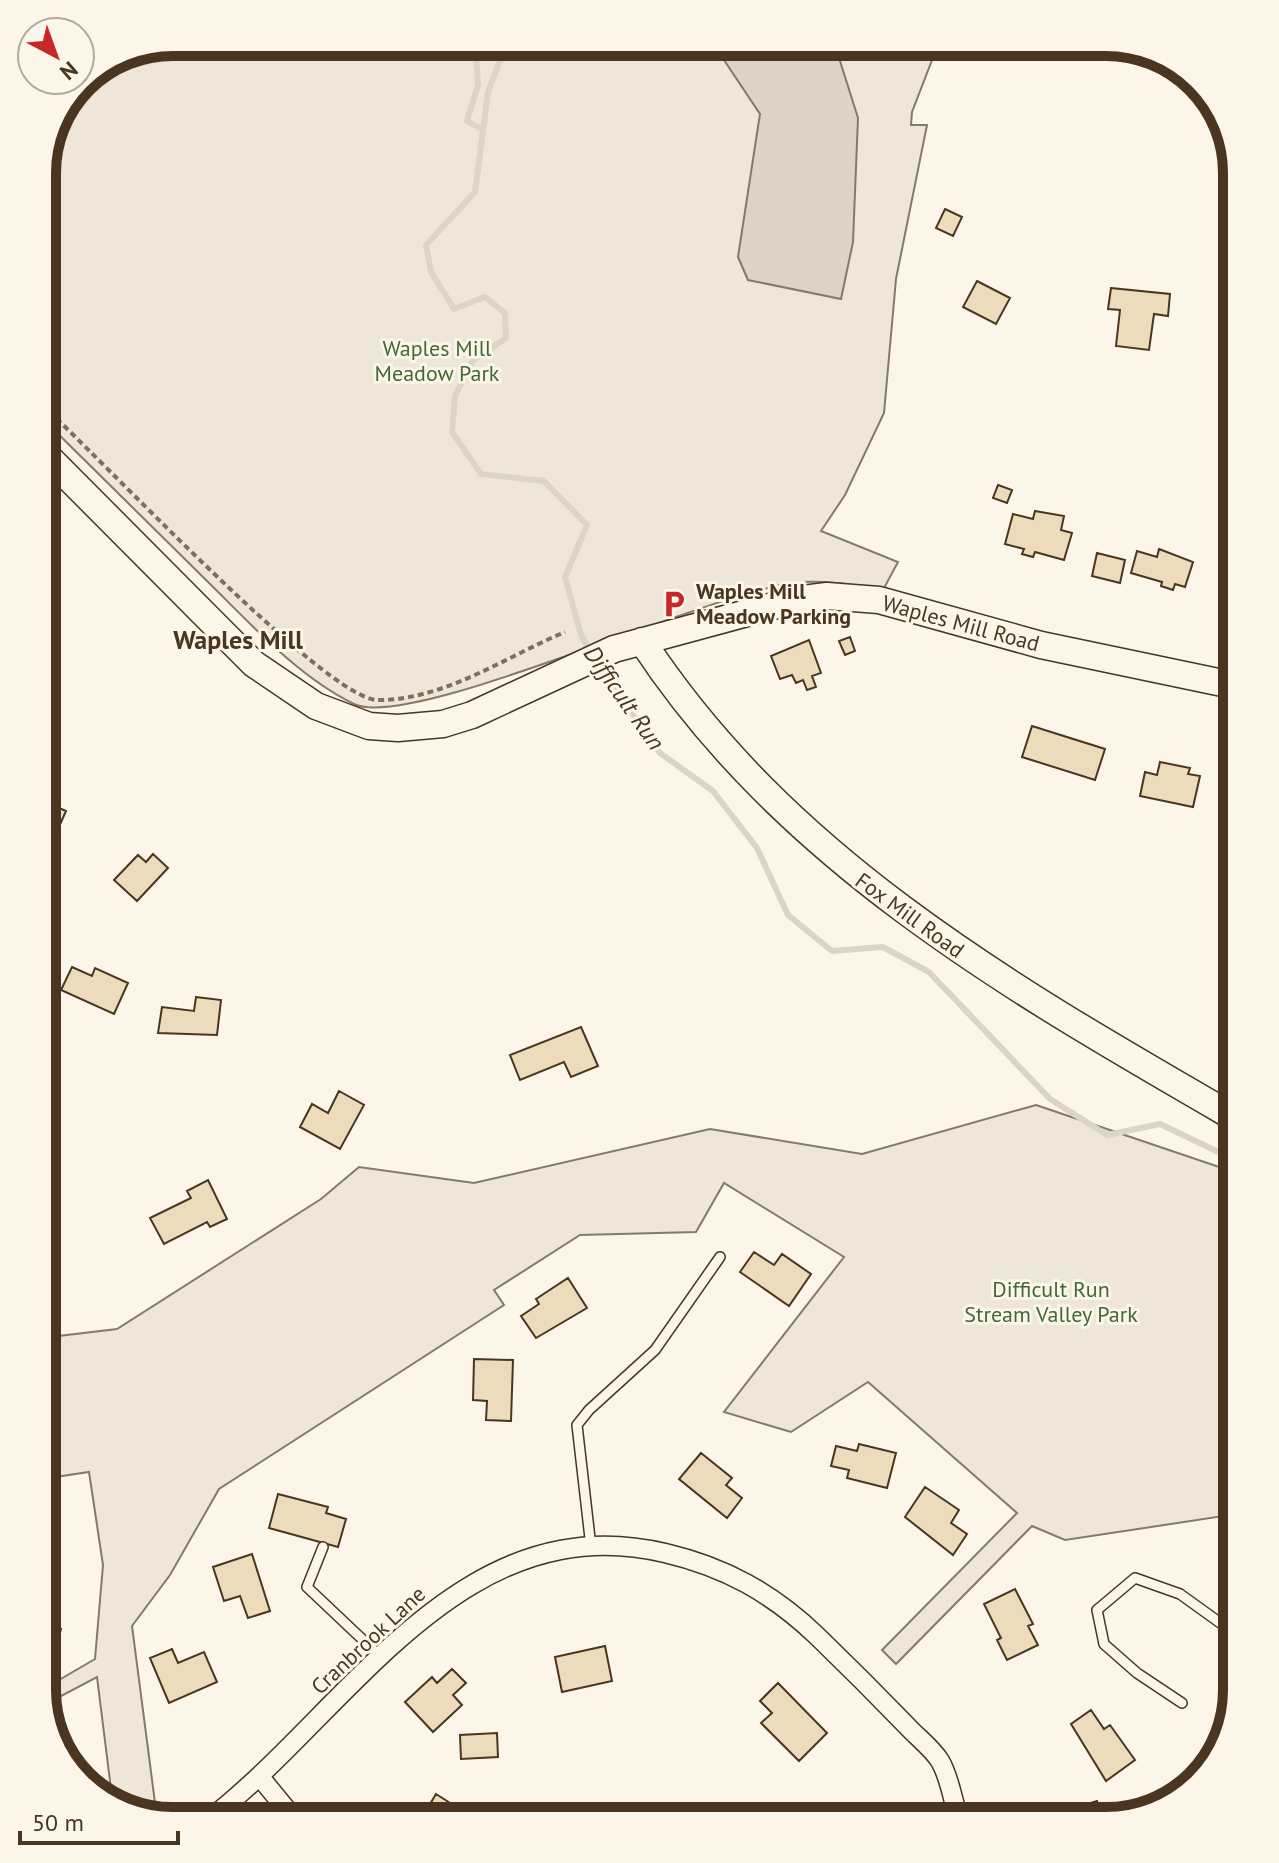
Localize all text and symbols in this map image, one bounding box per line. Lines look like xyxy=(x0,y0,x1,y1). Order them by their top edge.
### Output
north arrow xyxy=(16,16,96,96)
text: N xyxy=(54,56,84,86)
park label: Waples Mill Meadow Park xyxy=(375,334,500,387)
place label: Waples Mill Meadow Parking xyxy=(696,577,851,630)
parking icon: Waples Mill Meadow Parking xyxy=(659,589,689,619)
street label: Waples Mill Road xyxy=(879,589,1043,657)
district label: Waples Mill xyxy=(173,623,303,656)
water label: Difficult Run xyxy=(577,639,672,756)
street label: Fox Mill Road xyxy=(850,866,970,964)
park label: Difficult Run Stream Valley Park xyxy=(964,1275,1138,1328)
street label: Cranbrook Lane xyxy=(305,1580,431,1700)
scale bar xyxy=(20,1795,178,1845)
text: 50 m xyxy=(32,1807,84,1838)

